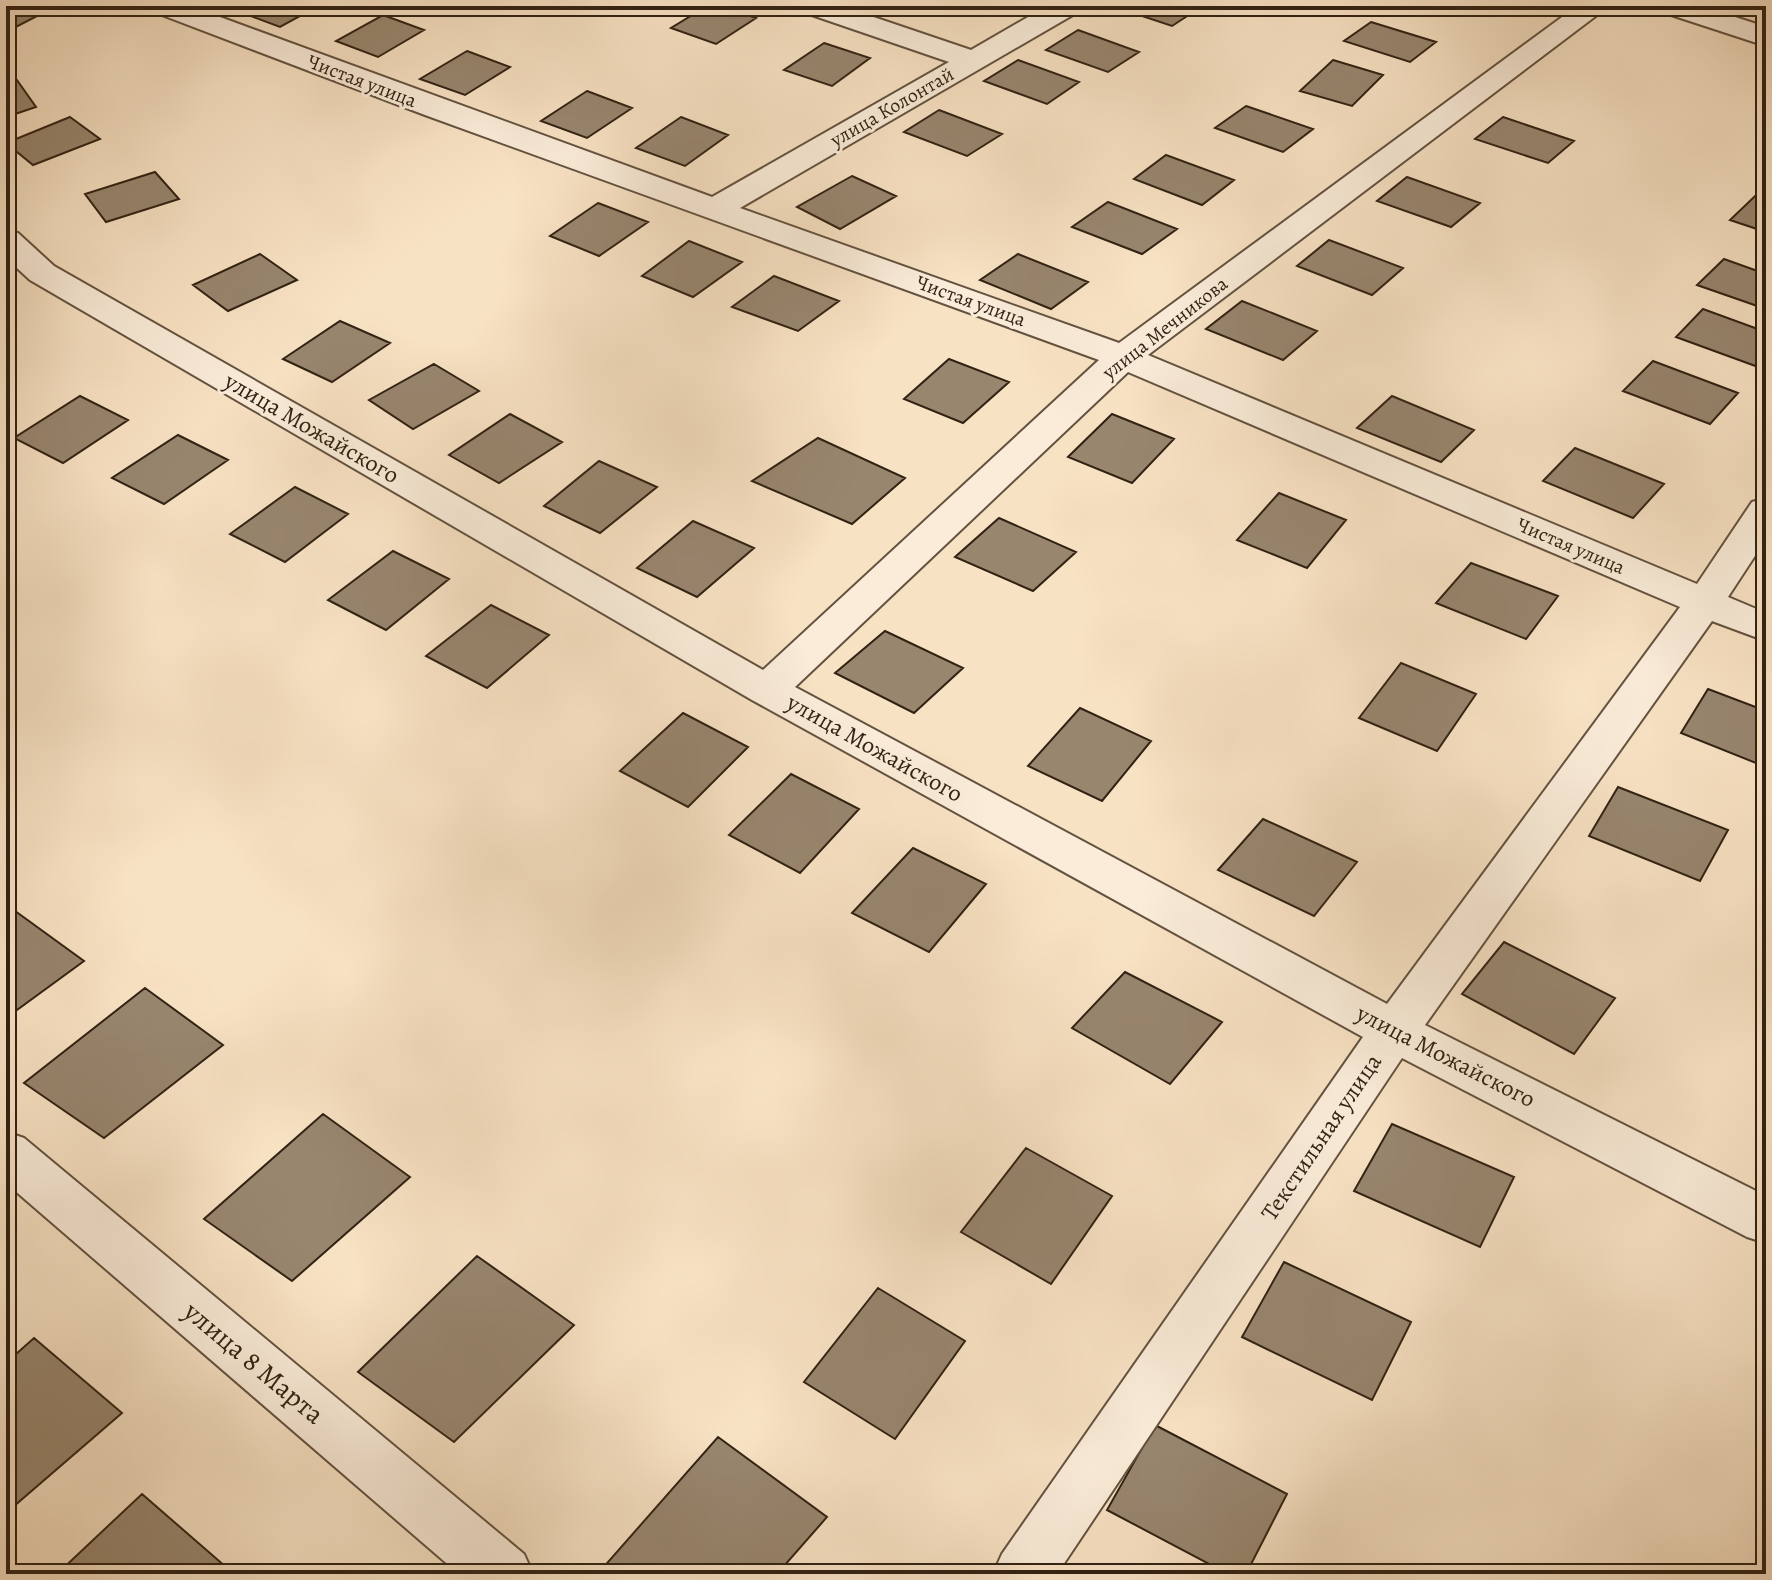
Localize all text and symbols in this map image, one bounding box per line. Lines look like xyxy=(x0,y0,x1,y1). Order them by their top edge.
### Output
street label: Чистая улица xyxy=(304,48,421,114)
street label: улица Колонтай xyxy=(824,61,959,154)
street label: Чистая улица xyxy=(912,269,1030,334)
street label: улица Мечникова xyxy=(1096,270,1234,386)
street label: улица Можайского xyxy=(218,364,405,491)
street label: Чистая улица xyxy=(1513,511,1630,581)
street label: улица Можайского xyxy=(780,686,969,810)
street label: улица Можайского xyxy=(1350,997,1541,1115)
street label: Текстильная улица xyxy=(1253,1047,1389,1227)
street label: улица 8 Марта xyxy=(175,1292,332,1433)

